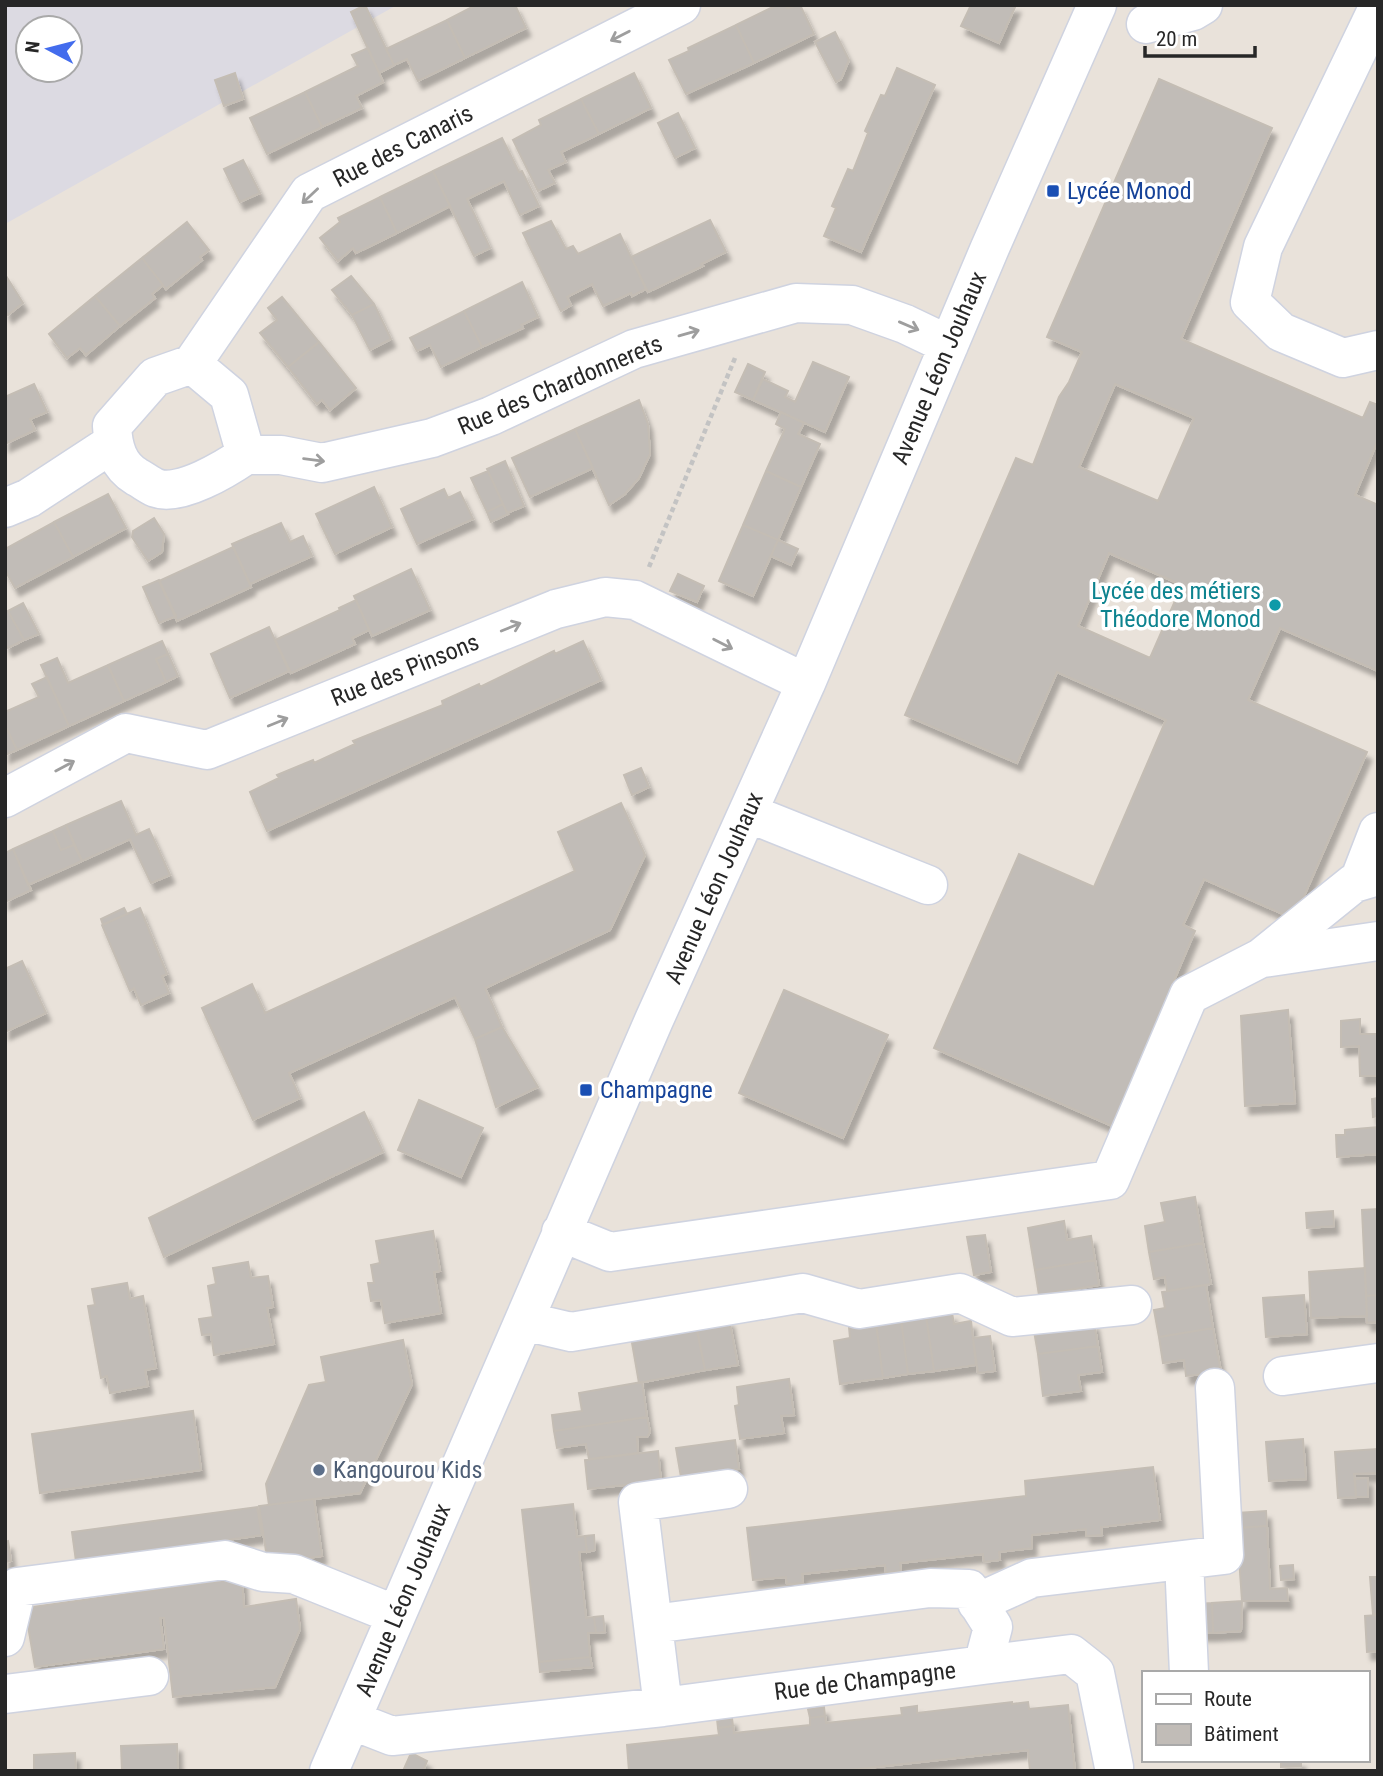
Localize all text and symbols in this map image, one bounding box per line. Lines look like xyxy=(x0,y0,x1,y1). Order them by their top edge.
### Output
north arrow xyxy=(14,14,84,84)
scale bar xyxy=(1145,14,1255,58)
text: 20 m xyxy=(1156,27,1197,51)
one-way arrow xyxy=(610,29,631,43)
text: N xyxy=(20,40,45,54)
street label: Rue des Canaris xyxy=(329,99,477,193)
place label: Lycée Monod xyxy=(1067,177,1192,205)
marker: Lycée Monod xyxy=(1045,183,1061,199)
one-way arrow xyxy=(301,188,319,204)
street label: Avenue Léon Jouhaux xyxy=(886,267,992,469)
one-way arrow xyxy=(897,320,919,333)
one-way arrow xyxy=(678,326,700,339)
street label: Rue des Chardonnerets xyxy=(454,329,666,441)
one-way arrow xyxy=(302,454,325,467)
place label: Lycée des métiers Théodore Monod xyxy=(1091,577,1261,633)
marker: Lycée des métiers Théodore Monod xyxy=(1267,597,1283,613)
one-way arrow xyxy=(500,620,521,633)
street label: Rue des Pinsons xyxy=(327,628,483,712)
one-way arrow xyxy=(712,638,733,652)
one-way arrow xyxy=(266,715,288,728)
one-way arrow xyxy=(55,759,75,773)
street label: Avenue Léon Jouhaux xyxy=(659,788,769,988)
place label: Champagne xyxy=(600,1076,713,1104)
marker: Champagne xyxy=(578,1082,594,1098)
place label: Kangourou Kids xyxy=(333,1456,482,1484)
marker: Kangourou Kids xyxy=(311,1462,327,1478)
street label: Avenue Léon Jouhaux xyxy=(350,1499,456,1701)
street label: Rue de Champagne xyxy=(773,1656,957,1706)
legend xyxy=(1142,1671,1369,1762)
text: Route xyxy=(1204,1687,1252,1711)
text: Bâtiment xyxy=(1204,1722,1279,1746)

